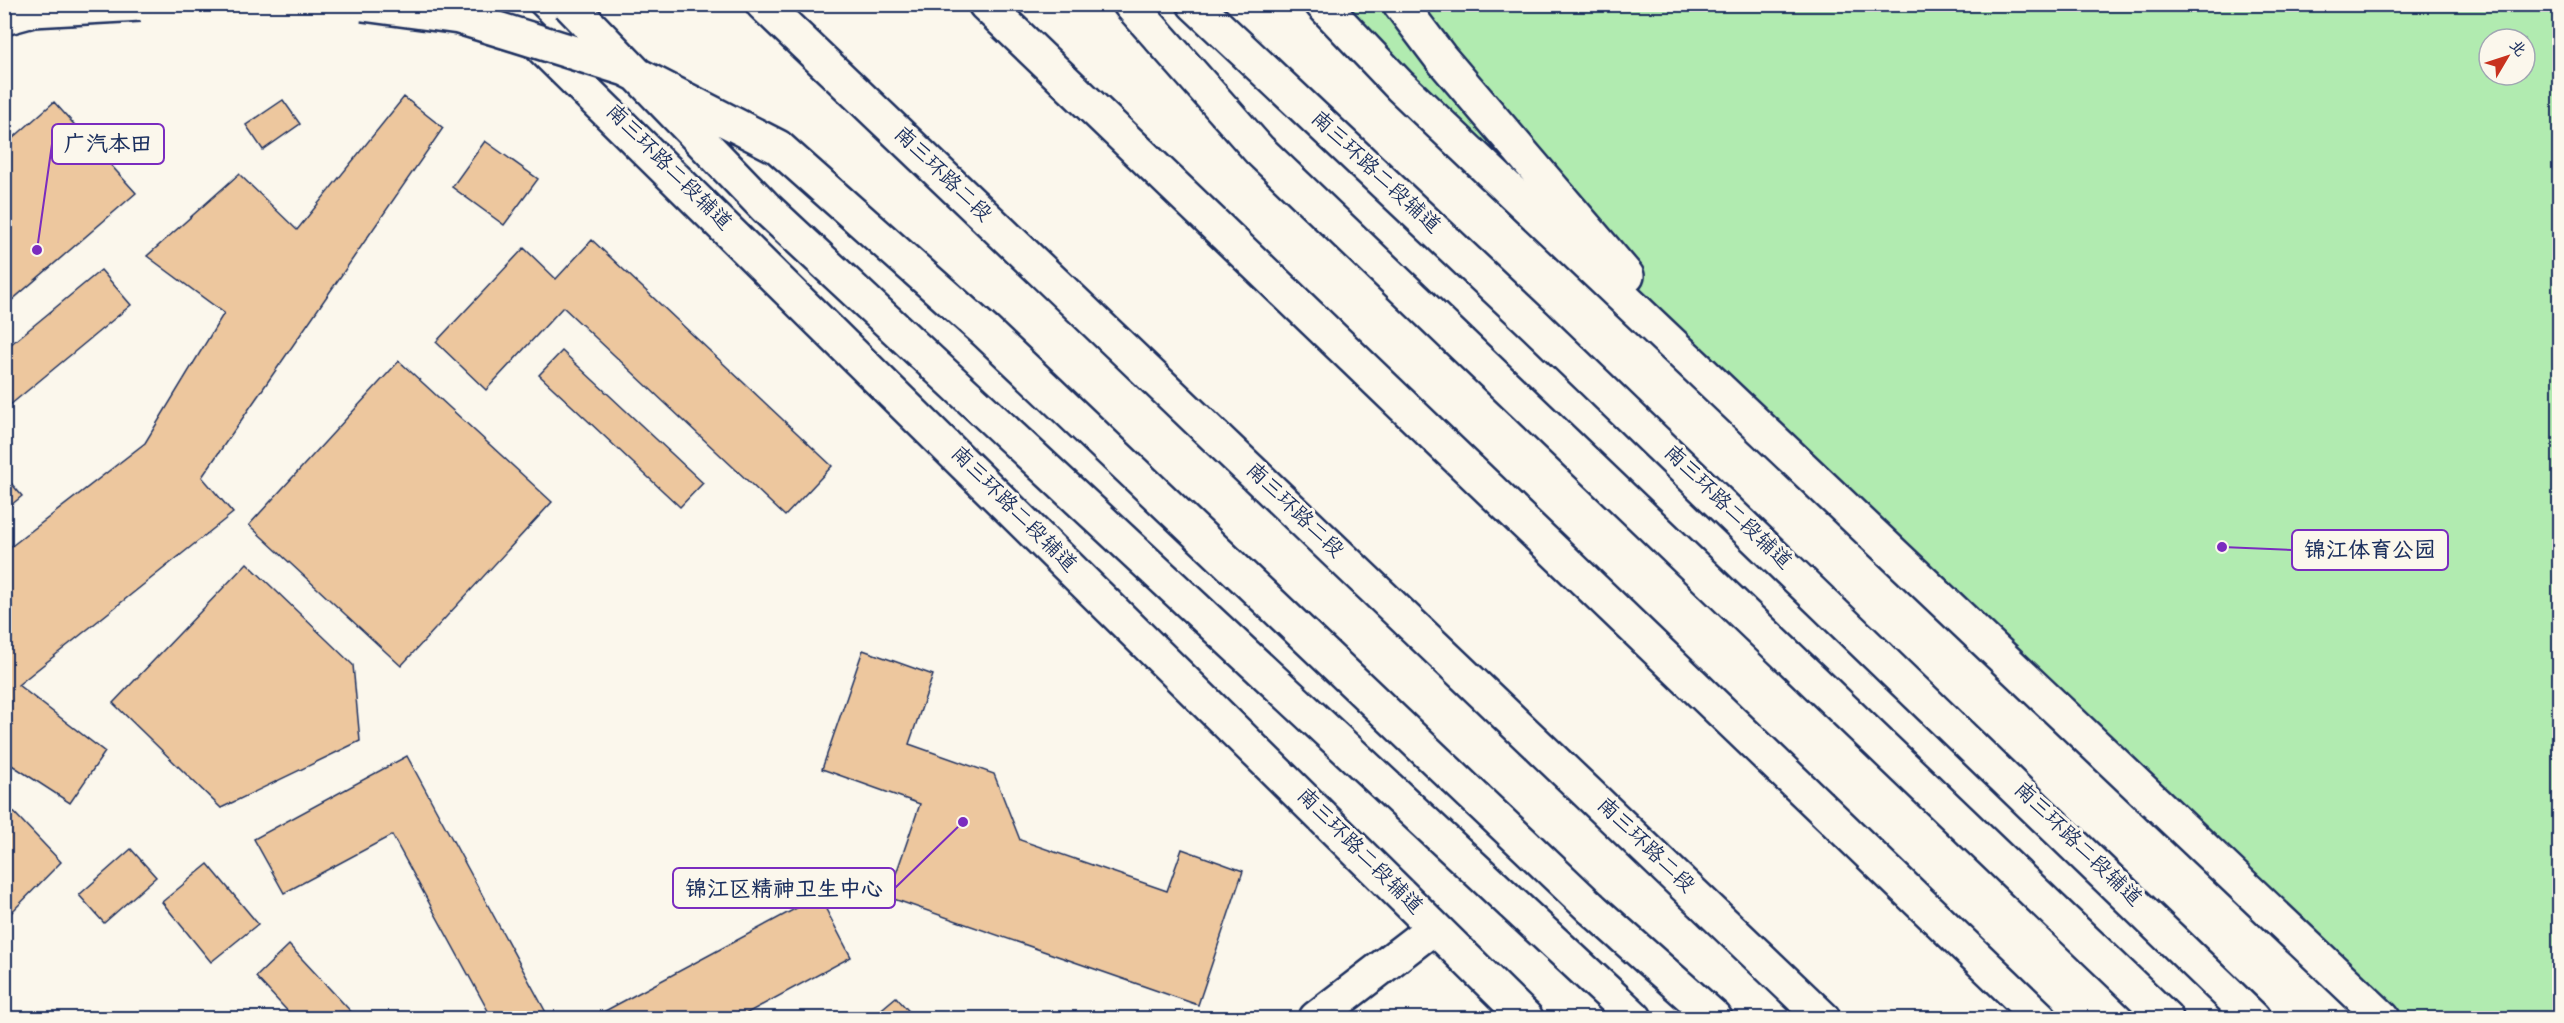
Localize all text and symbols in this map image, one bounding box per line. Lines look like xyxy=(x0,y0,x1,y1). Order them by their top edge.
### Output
north arrow xyxy=(2477,27,2537,87)
text: 北 xyxy=(2504,37,2529,62)
street label: 南三环路二段辅道 xyxy=(599,99,737,237)
street label: 南三环路二段辅道 xyxy=(1304,106,1445,240)
street label: 南三环路二段 xyxy=(887,122,996,229)
callout: 广汽本田 xyxy=(52,124,164,164)
text: 广汽本田 xyxy=(64,132,152,160)
street label: 南三环路二段辅道 xyxy=(1657,440,1796,576)
street label: 南三环路二段辅道 xyxy=(944,441,1082,579)
street label: 南三环路二段 xyxy=(1239,458,1348,565)
callout: 锦江体育公园 xyxy=(2292,530,2448,570)
text: 锦江体育公园 xyxy=(2304,538,2436,566)
street label: 南三环路二段辅道 xyxy=(2007,777,2146,913)
street label: 南三环路二段辅道 xyxy=(1290,783,1428,921)
street label: 南三环路二段 xyxy=(1590,793,1699,900)
callout: 锦江区精神卫生中心 xyxy=(673,868,895,908)
text: 锦江区精神卫生中心 xyxy=(685,877,883,905)

